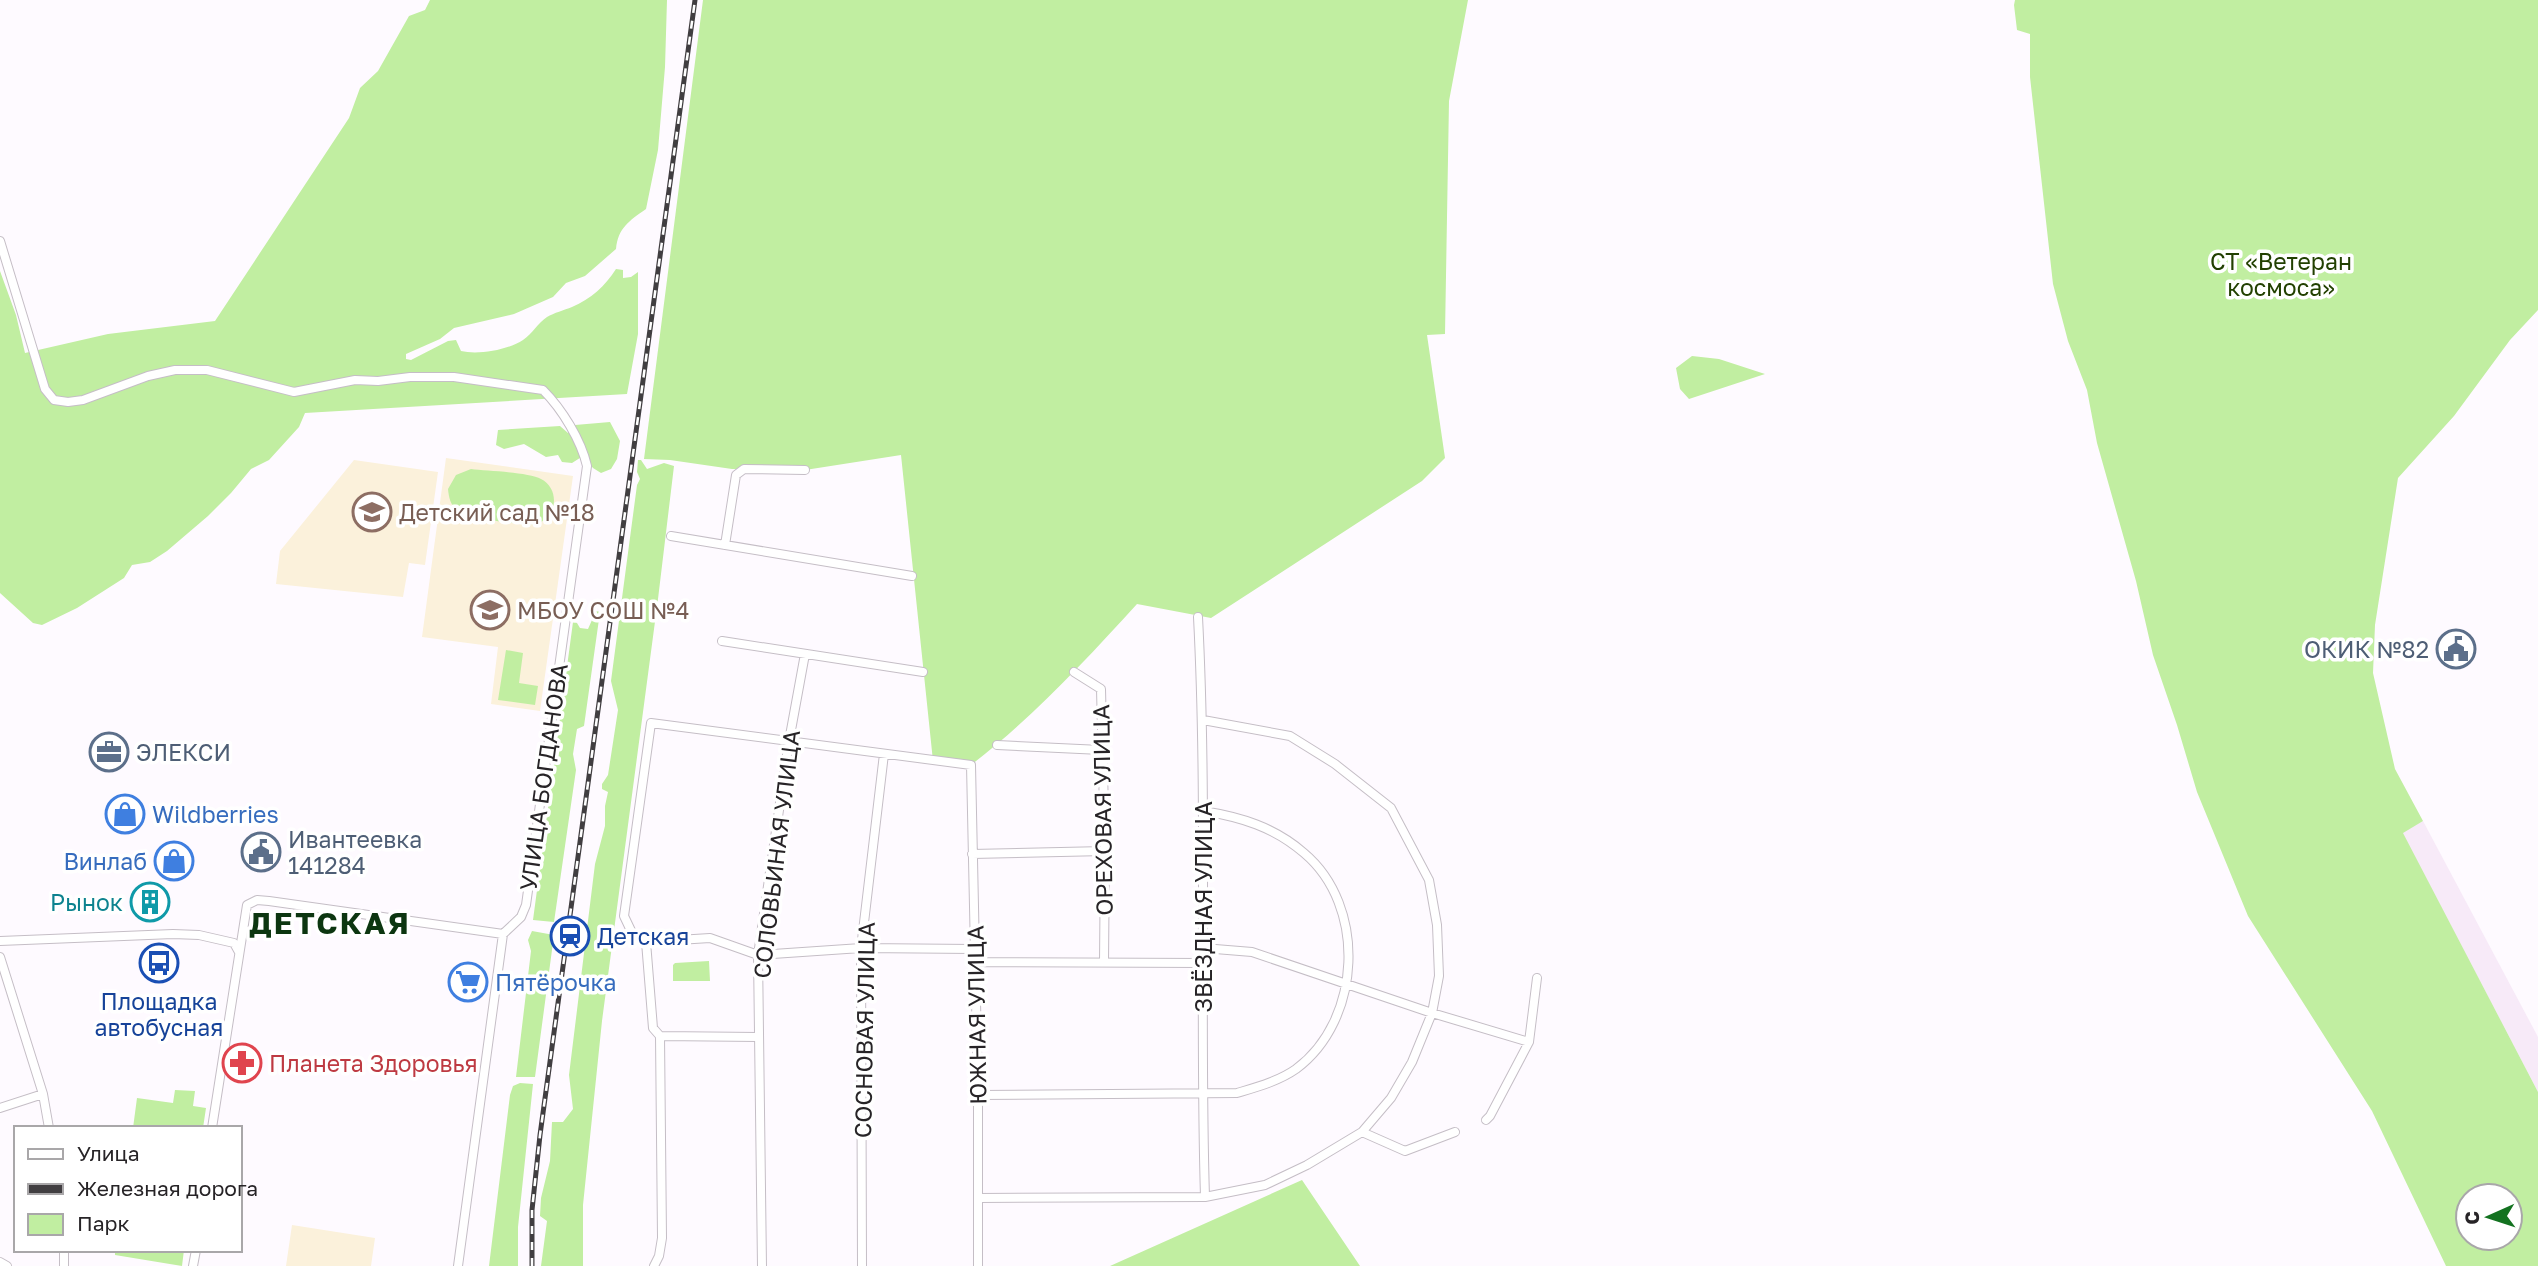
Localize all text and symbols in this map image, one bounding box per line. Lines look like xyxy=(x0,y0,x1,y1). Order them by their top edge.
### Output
park label: СТ «Ветеран космоса» xyxy=(2210,247,2352,301)
school or university icon: Детский сад №18 xyxy=(351,491,393,533)
place label: Детский сад №18 xyxy=(399,498,595,526)
school or university icon: МБОУ СОШ №4 xyxy=(469,589,511,631)
place label: МБОУ СОШ №4 xyxy=(517,596,690,624)
public building icon: ОКИК №82 xyxy=(2435,628,2477,670)
place label: ОКИК №82 xyxy=(2304,635,2429,663)
street label: УЛИЦА БОГДАНОВА xyxy=(513,661,573,893)
street label: ОРЕХОВАЯ УЛИЦА xyxy=(1086,704,1118,916)
street label: СОЛОВЬИНАЯ УЛИЦА xyxy=(747,728,805,980)
office icon: ЭЛЕКСИ xyxy=(88,731,130,773)
place label: ЭЛЕКСИ xyxy=(136,738,231,766)
shop icon: Wildberries xyxy=(104,793,146,835)
place label: Wildberries xyxy=(152,800,279,828)
street label: ЗВЁЗДНАЯ УЛИЦА xyxy=(1189,801,1217,1013)
place label: Ивантеевка 141284 xyxy=(288,825,422,879)
public building icon: Ивантеевка 141284 xyxy=(240,831,282,873)
shop icon: Винлаб xyxy=(153,840,195,882)
place label: Винлаб xyxy=(63,847,147,875)
building icon: Рынок xyxy=(129,881,171,923)
place label: Рынок xyxy=(50,888,123,916)
district label: ДЕТСКАЯ xyxy=(249,905,411,941)
station icon: Детская xyxy=(549,915,591,957)
place label: Детская xyxy=(597,922,689,950)
street label: СОСНОВАЯ УЛИЦА xyxy=(848,922,880,1138)
street label: ЮЖНАЯ УЛИЦА xyxy=(960,925,992,1105)
bus stop icon: Площадка автобусная xyxy=(138,942,180,984)
supermarket icon: Пятёрочка xyxy=(447,961,489,1003)
place label: Пятёрочка xyxy=(495,968,616,996)
place label: Площадка автобусная xyxy=(95,987,223,1041)
pharmacy icon: Планета Здоровья xyxy=(221,1042,263,1084)
place label: Планета Здоровья xyxy=(269,1049,478,1077)
legend xyxy=(14,1126,242,1252)
text: Улица xyxy=(77,1140,140,1166)
text: Железная дорога xyxy=(77,1175,258,1201)
north arrow xyxy=(2454,1182,2524,1252)
text: Парк xyxy=(77,1210,130,1236)
text: С xyxy=(2460,1211,2483,1225)

